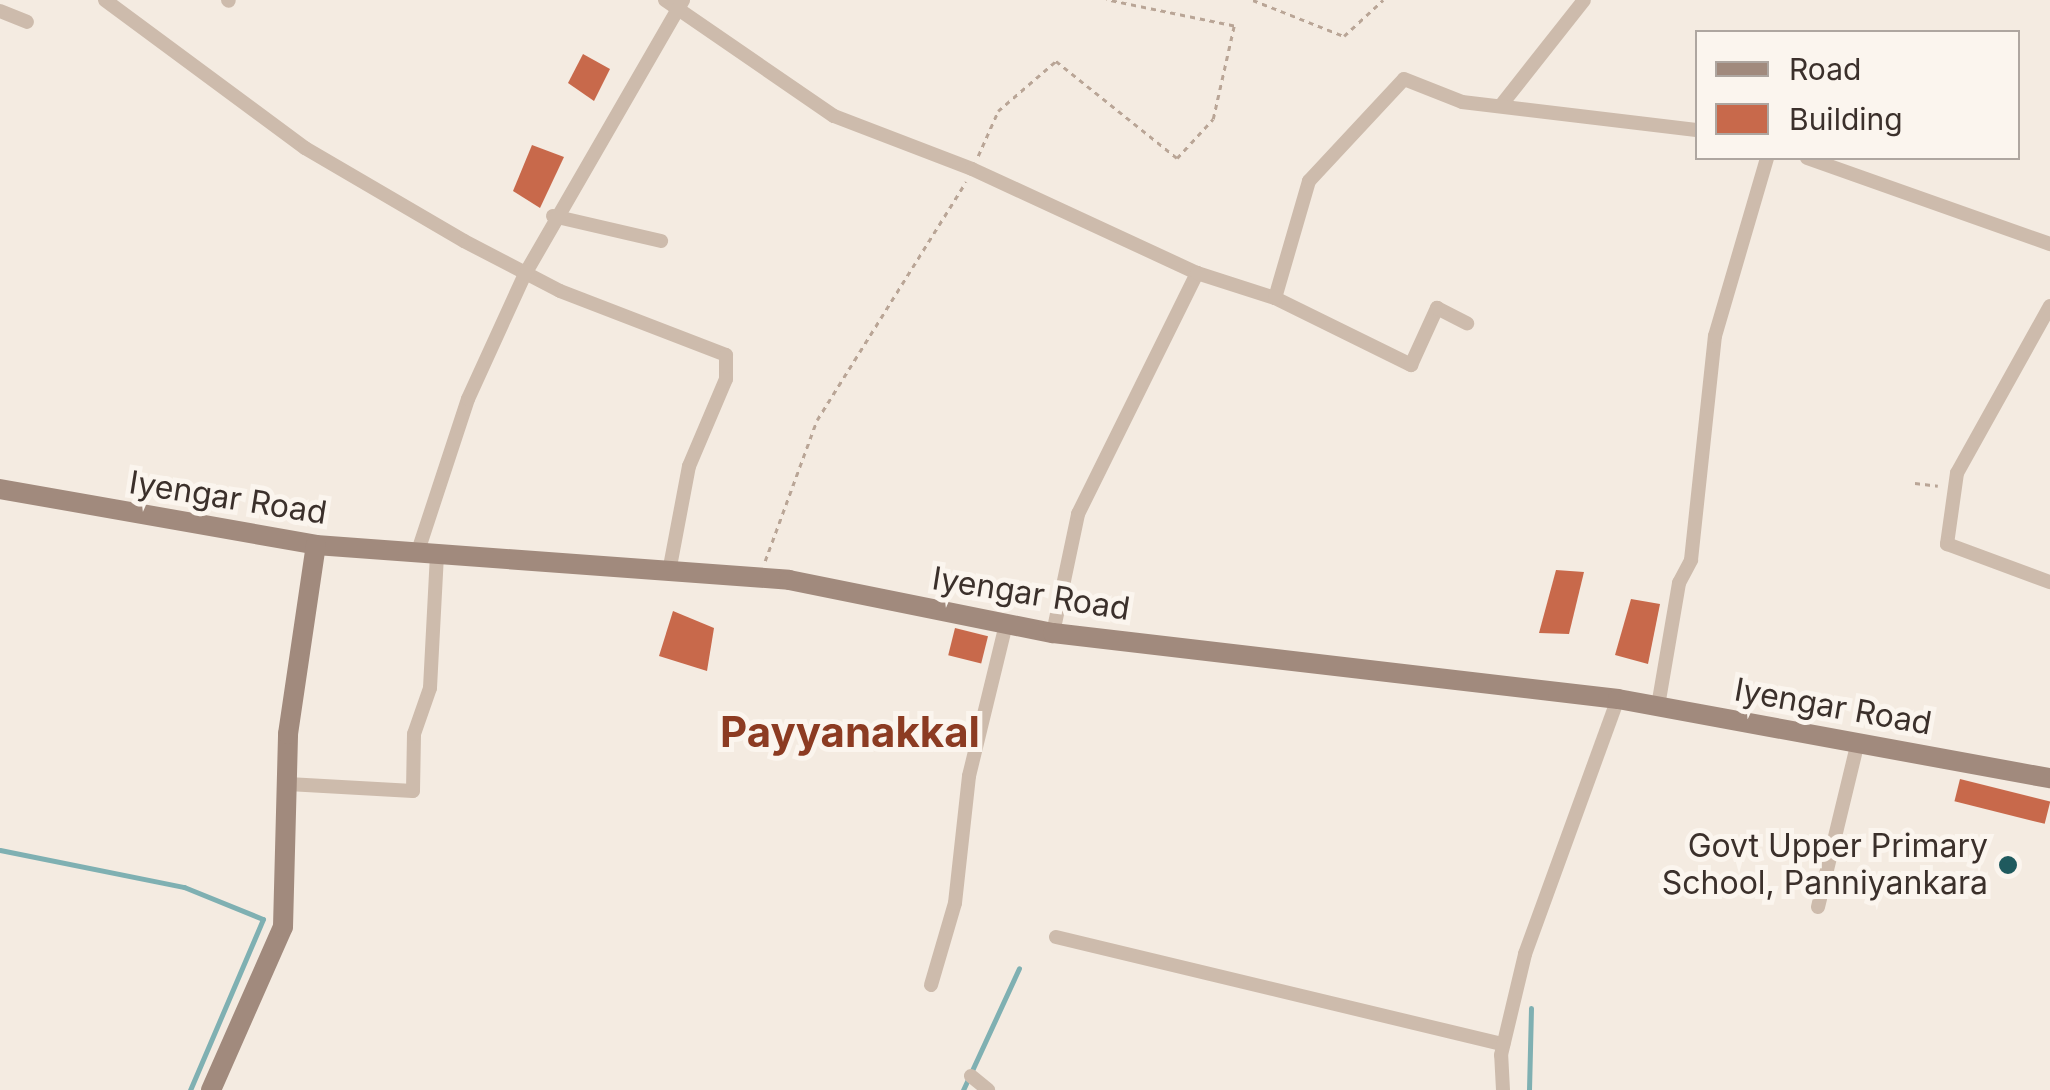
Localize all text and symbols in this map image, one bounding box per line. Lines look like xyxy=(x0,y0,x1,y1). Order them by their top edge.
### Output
legend xyxy=(1695,30,2020,160)
text: Road xyxy=(1789,51,1861,87)
text: Building xyxy=(1789,101,1903,137)
street label: Iyengar Road xyxy=(126,463,330,533)
street label: Iyengar Road xyxy=(929,559,1133,629)
street label: Iyengar Road xyxy=(1731,671,1935,743)
district label: Payyanakkal xyxy=(720,707,980,757)
place label: Govt Upper Primary School, Panniyankara xyxy=(1662,828,1988,903)
marker: Govt Upper Primary School, Panniyankara xyxy=(1997,854,2019,876)

